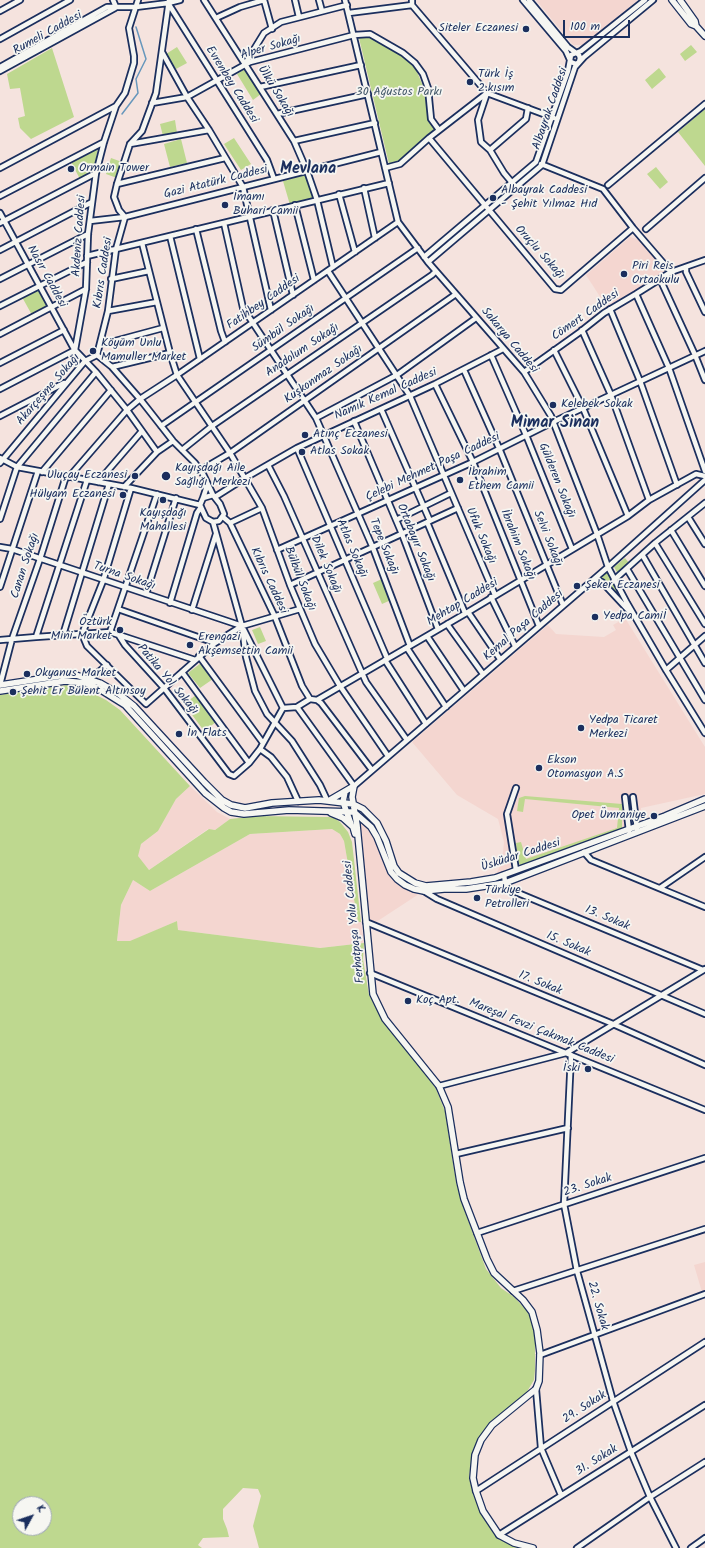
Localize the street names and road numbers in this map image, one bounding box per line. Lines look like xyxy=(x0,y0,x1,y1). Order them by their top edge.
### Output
street label: Rumeli Caddesi xyxy=(11,9,85,59)
street label: Alper Sokağı xyxy=(239,33,303,63)
street label: Evrenbey Caddesi xyxy=(202,44,260,126)
street label: Ülkü Sokağı xyxy=(254,64,296,120)
street label: Albayrak Caddesi xyxy=(530,66,572,152)
street label: Gazi Atatürk Caddesi xyxy=(163,163,269,203)
street label: Akdeniz Caddesi xyxy=(70,195,90,277)
street label: Oruçlu Sokağı xyxy=(511,223,567,283)
street label: Kıbrıs Caddesi xyxy=(91,236,117,310)
street label: Nasır Caddesi xyxy=(23,243,69,311)
street label: Fatihbey Caddesi xyxy=(225,272,303,334)
street label: Cömert Caddesi xyxy=(549,287,623,345)
street label: Sümbül Sokağı xyxy=(250,302,318,356)
street label: Sakarya Caddesi xyxy=(477,305,541,377)
street label: Anadolum Sokağı xyxy=(263,321,343,381)
street label: Kuşkonmaz Sokağı xyxy=(282,343,366,407)
street label: Akarçeşme Sokağı xyxy=(14,351,84,429)
street label: Namık Kemal Caddesi xyxy=(333,366,439,424)
street label: Çelebi Mehmet Paşa Caddesi xyxy=(364,431,502,505)
street label: Gülderen Sokağı xyxy=(534,441,578,521)
street label: Ortabayır Sokağı xyxy=(393,502,437,584)
street label: Ufuk Sokağı xyxy=(462,506,498,566)
street label: İbrahim Sokağı xyxy=(496,507,538,583)
street label: Selvi Sokağı xyxy=(529,509,565,569)
street label: Tepe Sokağı xyxy=(365,517,401,577)
street label: Atlas Sokağı xyxy=(332,518,370,580)
street label: Canan Sokağı xyxy=(9,531,43,601)
street label: Dilek Sokağı xyxy=(306,534,344,596)
street label: Kıbrıs Caddesi xyxy=(246,545,290,617)
street label: Bülbül Sokağı xyxy=(280,545,318,613)
street label: Turna Sokağı xyxy=(91,560,157,594)
street label: Mehtap Caddesi xyxy=(425,576,501,630)
street label: Kemal Paşa Caddesi xyxy=(481,587,567,665)
street label: Patika Yol Sokağı xyxy=(133,642,201,718)
street label: Üsküdar Caddesi xyxy=(480,836,562,876)
street label: Ferhatpaşa Yolu Caddesi xyxy=(341,860,369,984)
street label: 13. Sokak xyxy=(583,903,631,935)
street label: 15. Sokak xyxy=(544,929,592,961)
street label: 17. Sokak xyxy=(516,969,564,999)
street label: Mareşal Fevzi Çakmak Caddesi xyxy=(466,996,616,1068)
street label: 23. Sokak xyxy=(562,1171,614,1201)
street label: 22. Sokak xyxy=(583,1280,611,1332)
street label: 29. Sokak xyxy=(560,1389,610,1427)
street label: 31. Sokak xyxy=(573,1442,621,1480)

